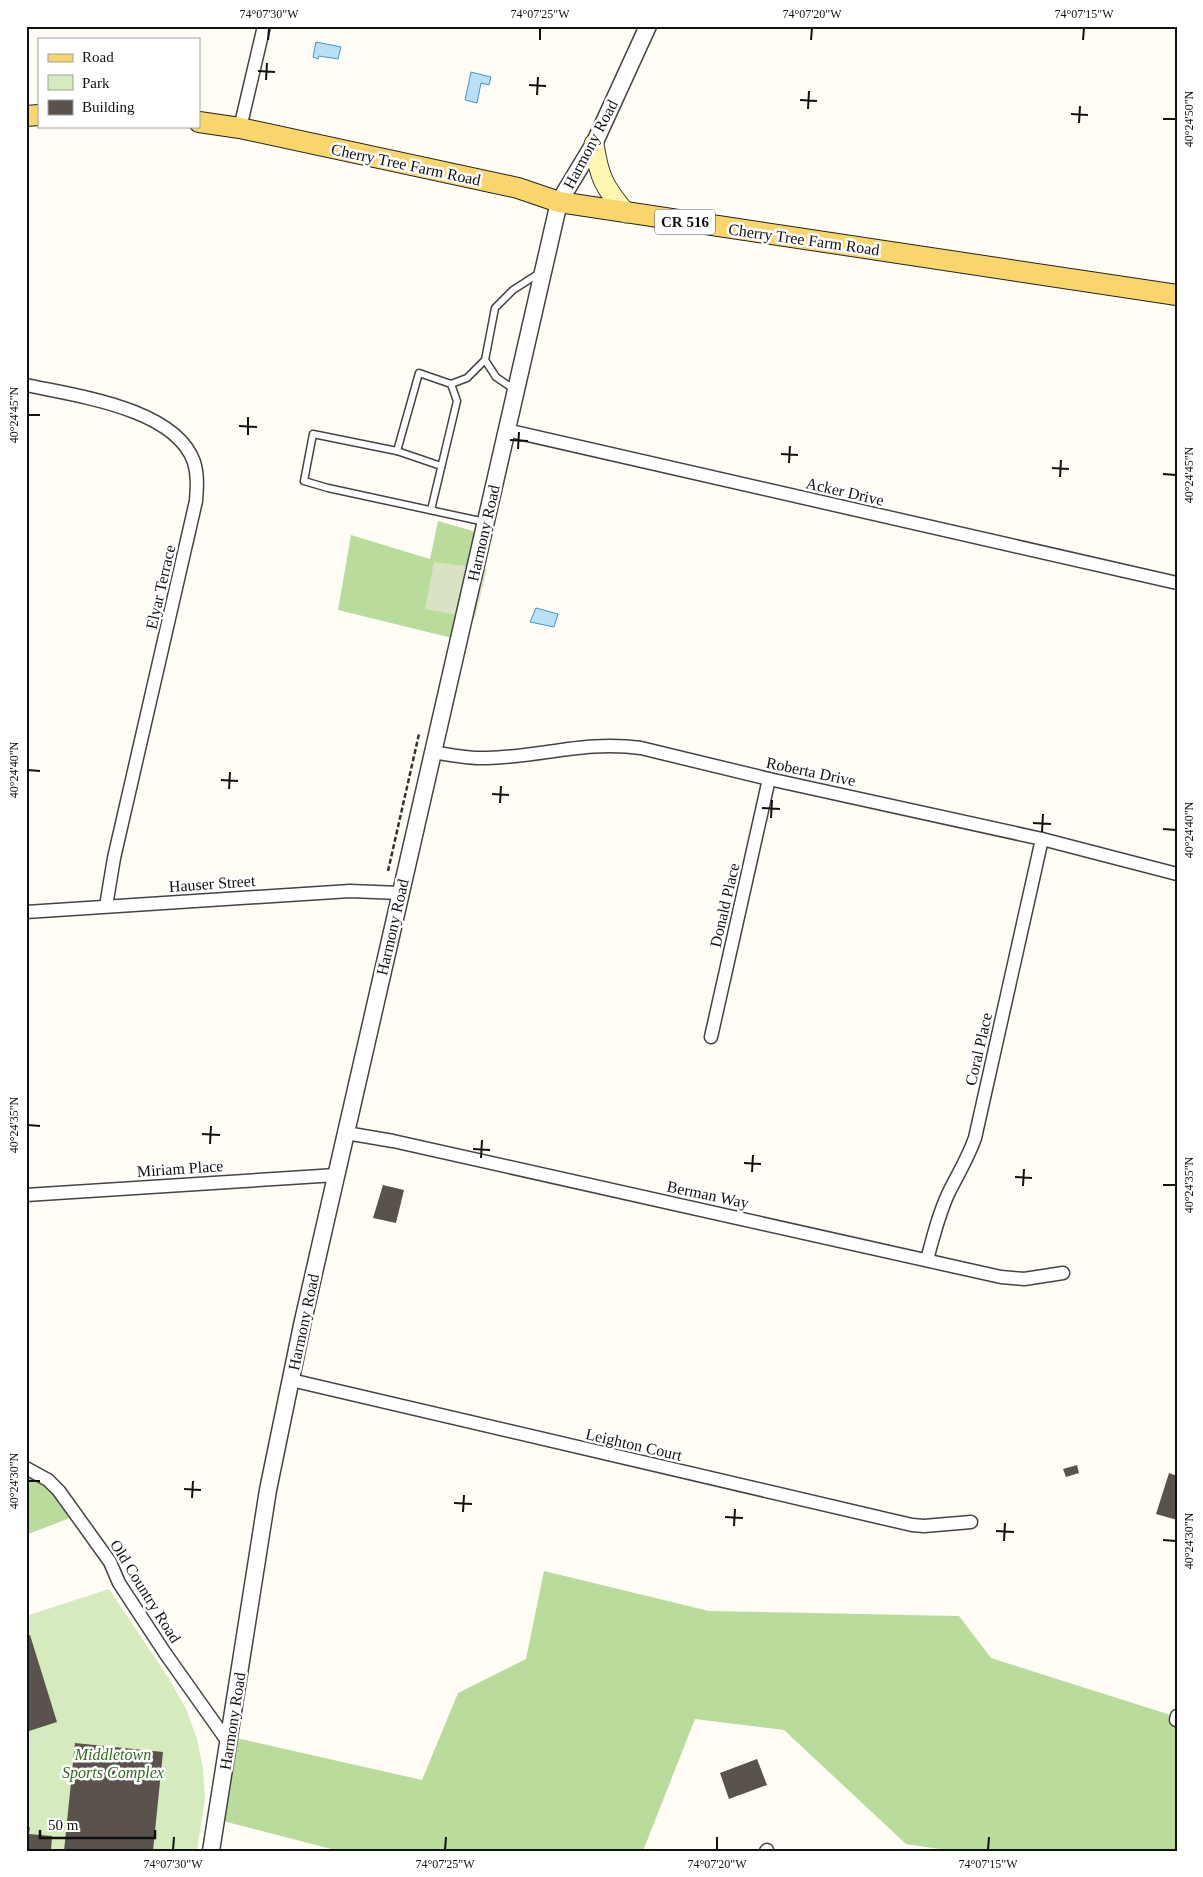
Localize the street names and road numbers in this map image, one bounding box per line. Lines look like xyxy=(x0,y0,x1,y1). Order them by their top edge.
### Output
street label: Harmony Road xyxy=(560,97,622,192)
street label: Cherry Tree Farm Road xyxy=(329,140,482,190)
road number: CR 516 xyxy=(655,210,715,234)
street label: Cherry Tree Farm Road xyxy=(727,220,881,260)
street label: Acker Drive xyxy=(804,474,886,509)
street label: Harmony Road xyxy=(464,483,504,583)
street label: Elyar Terrace xyxy=(143,543,179,631)
street label: Roberta Drive xyxy=(765,754,857,789)
street label: Donald Place xyxy=(707,861,742,949)
street label: Hauser Street xyxy=(168,872,256,895)
street label: Harmony Road xyxy=(373,877,413,977)
street label: Coral Place xyxy=(962,1011,995,1087)
street label: Miriam Place xyxy=(136,1157,224,1180)
street label: Berman Way xyxy=(665,1178,750,1212)
street label: Harmony Road xyxy=(285,1272,323,1372)
street label: Leighton Court xyxy=(584,1425,684,1465)
street label: Old Country Road xyxy=(106,1537,184,1646)
street label: Harmony Road xyxy=(216,1671,250,1771)

